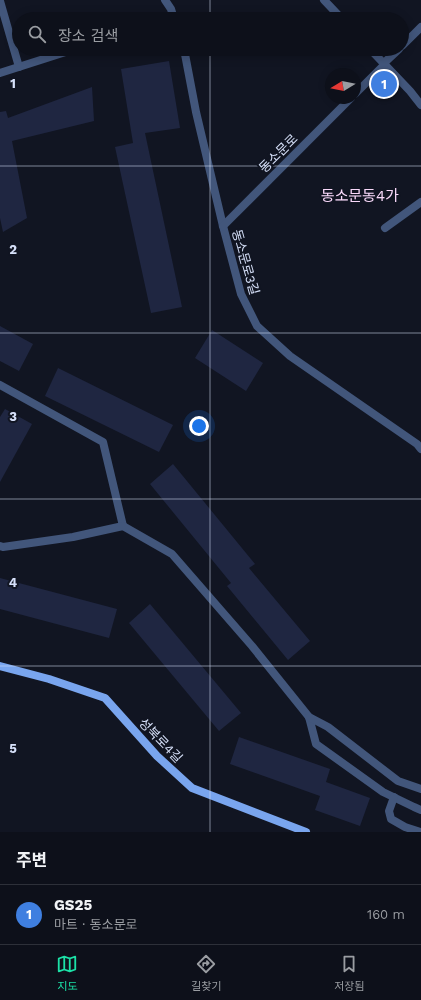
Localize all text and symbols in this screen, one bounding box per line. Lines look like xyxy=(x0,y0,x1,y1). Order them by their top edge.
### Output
search box xyxy=(12,12,409,56)
icon: search xyxy=(26,23,48,45)
text: 장소 검색 xyxy=(58,27,118,45)
north arrow xyxy=(325,68,361,104)
pin: 1 xyxy=(371,69,397,99)
text: 1 xyxy=(10,76,16,91)
street label: 동소문로 xyxy=(256,131,301,176)
district label: 동소문동4가 xyxy=(321,187,399,205)
street label: 동소문로3길 xyxy=(229,228,262,297)
text: 2 xyxy=(9,242,17,257)
text: 3 xyxy=(9,409,17,424)
your location xyxy=(189,416,209,436)
text: 4 xyxy=(9,575,18,590)
street label: 성북로4길 xyxy=(136,715,185,766)
text: 5 xyxy=(9,741,17,756)
text: 주변 xyxy=(16,850,47,870)
text: GS25 xyxy=(54,896,92,914)
text: 1 xyxy=(26,907,32,922)
text: 160 m xyxy=(367,907,405,922)
text: 마트 · 동소문로 xyxy=(54,917,138,932)
tab: 지도 xyxy=(56,953,78,993)
tab: 길찾기 xyxy=(191,953,222,993)
tab: 저장됨 xyxy=(334,953,365,993)

